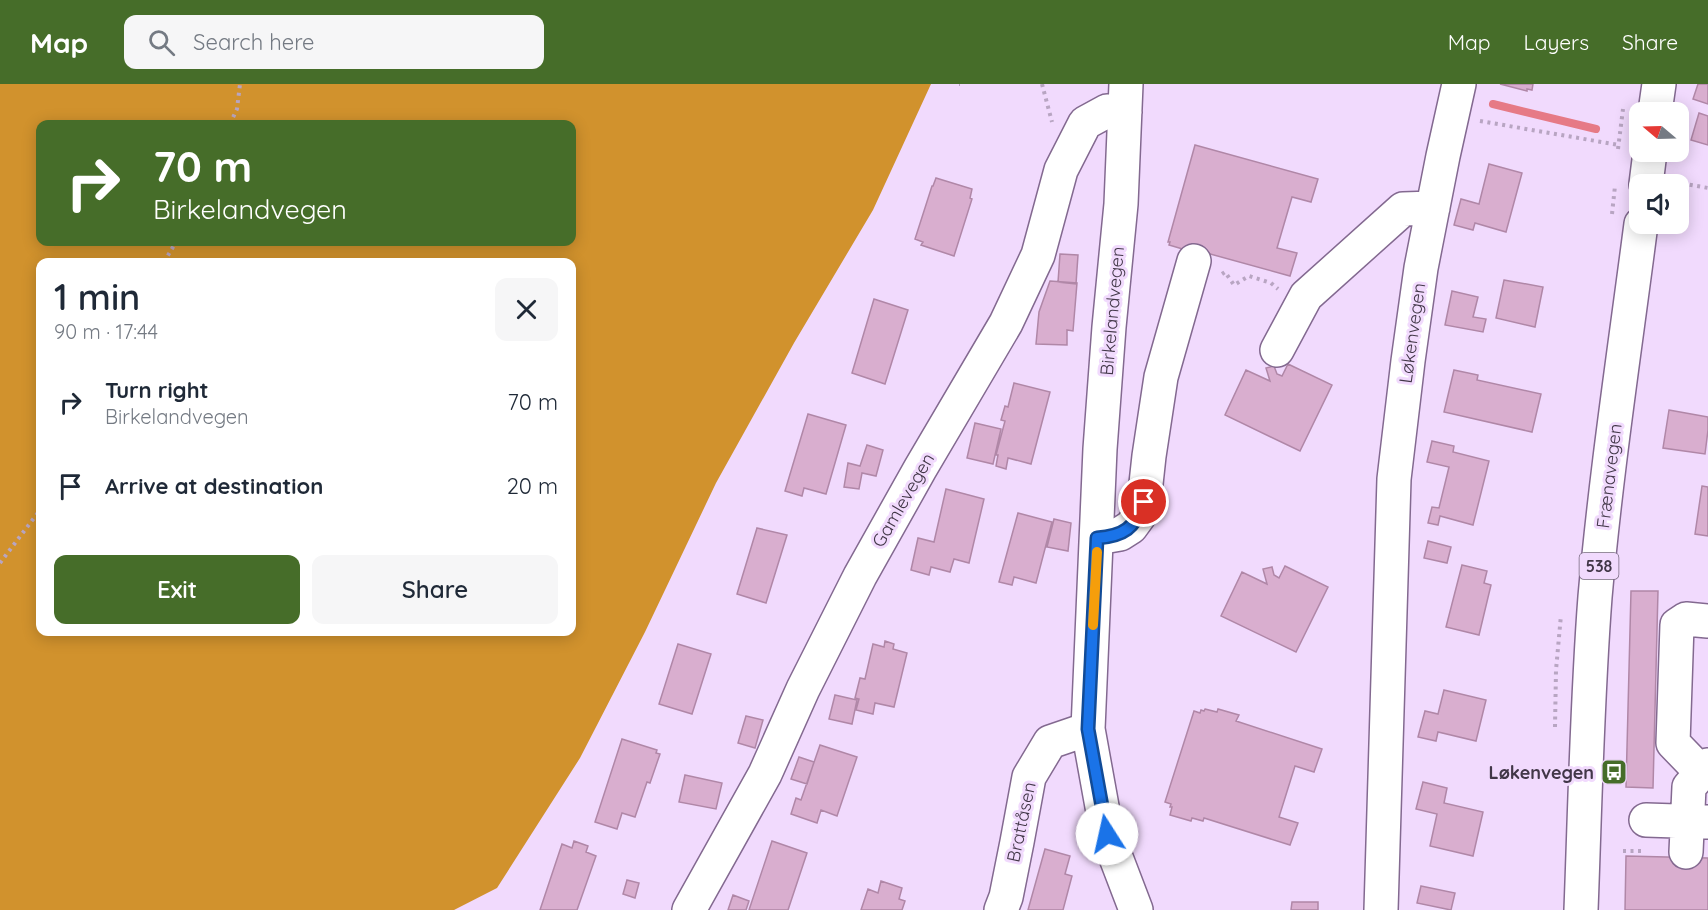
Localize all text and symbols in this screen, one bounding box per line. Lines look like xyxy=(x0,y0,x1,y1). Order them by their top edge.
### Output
search box xyxy=(124,15,544,69)
text: Map xyxy=(30,25,88,60)
icon: search xyxy=(145,26,178,59)
text: Search here xyxy=(193,28,315,56)
text: Map xyxy=(1448,29,1491,55)
text: Layers xyxy=(1524,29,1589,55)
text: Share xyxy=(1622,29,1678,55)
north arrow xyxy=(1629,102,1689,162)
map controls xyxy=(1629,102,1689,234)
text: 70 m xyxy=(153,140,252,193)
icon: right xyxy=(54,144,132,222)
button: sound xyxy=(1629,174,1689,234)
text: Birkelandvegen xyxy=(153,192,347,226)
street label: Birkelandvegen xyxy=(1095,246,1129,376)
text: 1 min xyxy=(54,274,140,319)
button: close xyxy=(495,278,558,341)
street label: Løkenvegen xyxy=(1394,281,1430,385)
text: 90 m · 17:44 xyxy=(54,319,158,344)
text: Turn right xyxy=(105,376,209,404)
icon: right xyxy=(54,386,87,419)
text: 70 m xyxy=(508,388,558,416)
text: Birkelandvegen xyxy=(105,404,249,429)
street label: Frænavegen xyxy=(1591,422,1627,530)
street label: Gamlevegen xyxy=(867,449,939,551)
icon: arrive xyxy=(54,470,87,503)
text: Arrive at destination xyxy=(105,472,323,500)
text: 20 m xyxy=(507,472,558,500)
pin xyxy=(1118,476,1169,527)
icon: arrive xyxy=(1127,485,1160,518)
road number: 538 xyxy=(1580,553,1618,579)
button: Exit xyxy=(54,555,300,624)
button: Share xyxy=(312,555,558,624)
bus stop icon: Løkenvegen xyxy=(1599,757,1629,787)
place label: Løkenvegen xyxy=(1489,761,1594,784)
street label: Brattåsen xyxy=(1001,780,1041,864)
position arrow xyxy=(1075,802,1139,866)

